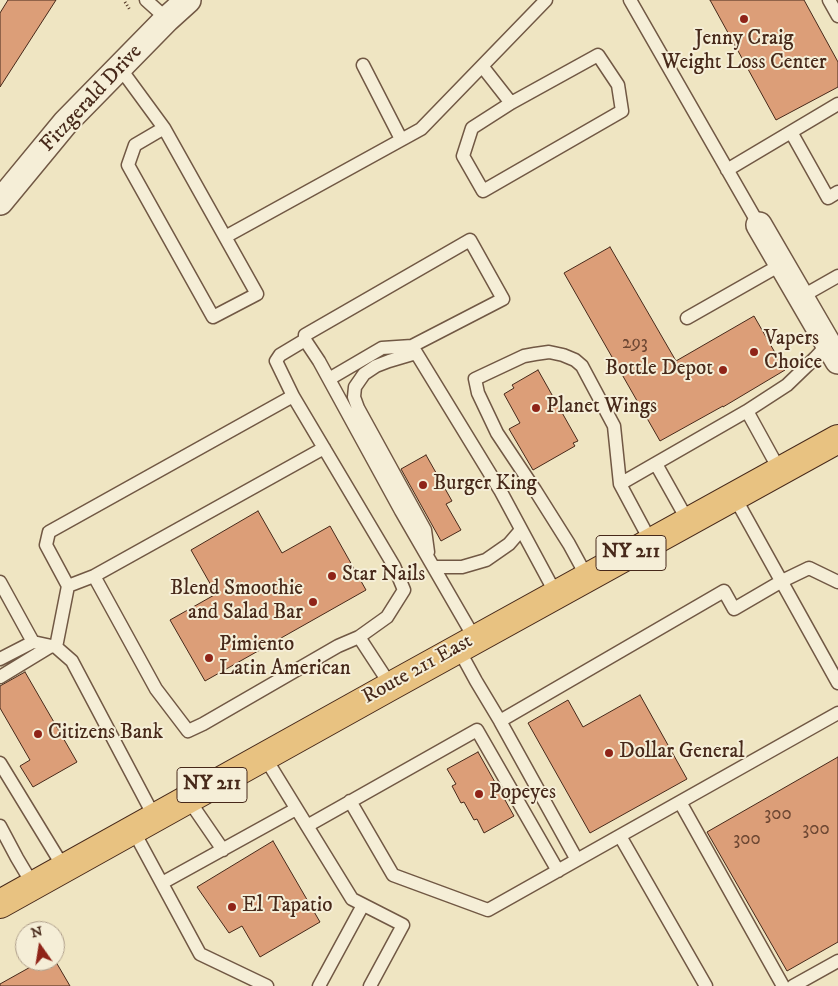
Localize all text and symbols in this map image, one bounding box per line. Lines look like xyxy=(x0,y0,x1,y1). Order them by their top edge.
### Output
marker: Jenny Craig Weight Loss Center xyxy=(738,13,750,25)
place label: Jenny Craig Weight Loss Center xyxy=(661,27,827,77)
street label: Fitzgerald Drive xyxy=(36,40,148,158)
place label: Vapers Choice xyxy=(764,327,822,377)
house number: 293 xyxy=(622,333,648,355)
marker: Vapers Choice xyxy=(748,346,760,358)
place label: Bottle Depot xyxy=(605,357,713,383)
marker: Bottle Depot xyxy=(717,364,729,376)
place label: Planet Wings xyxy=(546,395,657,421)
marker: Planet Wings xyxy=(530,402,542,414)
place label: Burger King xyxy=(433,472,537,498)
marker: Burger King xyxy=(417,479,429,491)
road number: NY 211 xyxy=(596,536,666,570)
place label: Star Nails xyxy=(342,563,425,589)
marker: Star Nails xyxy=(326,570,338,582)
place label: Blend Smoothie and Salad Bar xyxy=(170,577,303,627)
marker: Blend Smoothie and Salad Bar xyxy=(307,596,319,608)
street label: Route 211 East xyxy=(359,629,477,711)
place label: Pimiento Latin American xyxy=(219,633,351,683)
marker: Pimiento Latin American xyxy=(203,652,215,664)
place label: Citizens Bank xyxy=(48,721,163,747)
marker: Citizens Bank xyxy=(32,728,44,740)
place label: Dollar General xyxy=(619,740,745,766)
marker: Dollar General xyxy=(603,747,615,759)
road number: NY 211 xyxy=(177,768,247,802)
place label: Popeyes xyxy=(489,781,556,807)
marker: Popeyes xyxy=(473,788,485,800)
house number: 300 xyxy=(764,804,792,826)
house number: 300 xyxy=(802,819,830,841)
house number: 300 xyxy=(733,829,761,851)
place label: El Tapatio xyxy=(242,894,332,920)
marker: El Tapatio xyxy=(226,901,238,913)
north arrow xyxy=(15,921,65,971)
text: N xyxy=(29,922,44,942)

